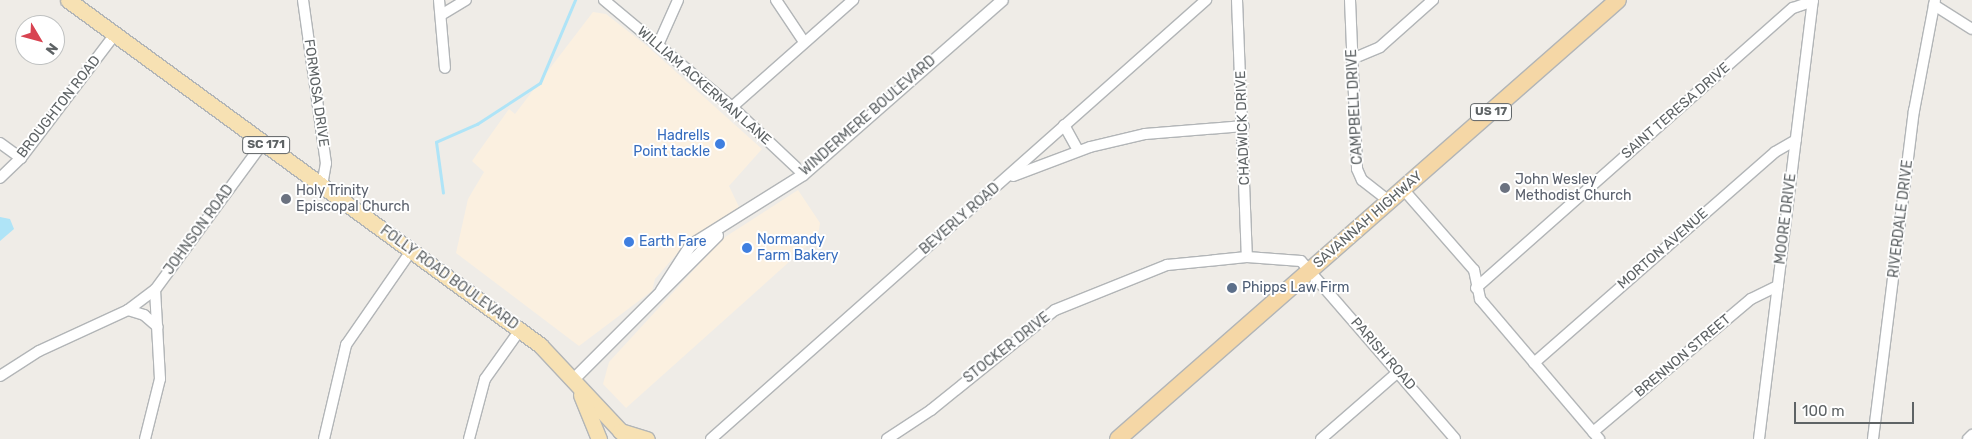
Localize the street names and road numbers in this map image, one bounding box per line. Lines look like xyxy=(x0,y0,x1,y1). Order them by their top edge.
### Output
street label: WILLIAM ACKERMAN LANE xyxy=(633,23,775,149)
street label: FORMOSA DRIVE xyxy=(300,38,332,148)
street label: CAMPBELL DRIVE xyxy=(1344,49,1366,165)
street label: BROUGHTON ROAD xyxy=(14,52,104,162)
street label: WINDERMERE BOULEVARD xyxy=(797,52,939,180)
street label: SAINT TERESA DRIVE xyxy=(1618,59,1734,163)
street label: CHADWICK DRIVE xyxy=(1233,70,1253,186)
road number: US 17 xyxy=(1470,102,1512,121)
road number: SC 171 xyxy=(241,136,291,154)
street label: RIVERDALE DRIVE xyxy=(1885,159,1917,279)
street label: SAVANNAH HIGHWAY xyxy=(1310,168,1426,272)
street label: MOORE DRIVE xyxy=(1772,173,1800,265)
street label: BEVERLY ROAD xyxy=(916,180,1004,258)
street label: JOHNSON ROAD xyxy=(161,182,237,278)
street label: MORTON AVENUE xyxy=(1614,205,1712,293)
street label: FOLLY ROAD BOULEVARD xyxy=(377,222,521,334)
street label: STOCKER DRIVE xyxy=(960,309,1054,387)
street label: BRENNON STREET xyxy=(1632,311,1734,401)
street label: PARISH ROAD xyxy=(1347,314,1419,394)

